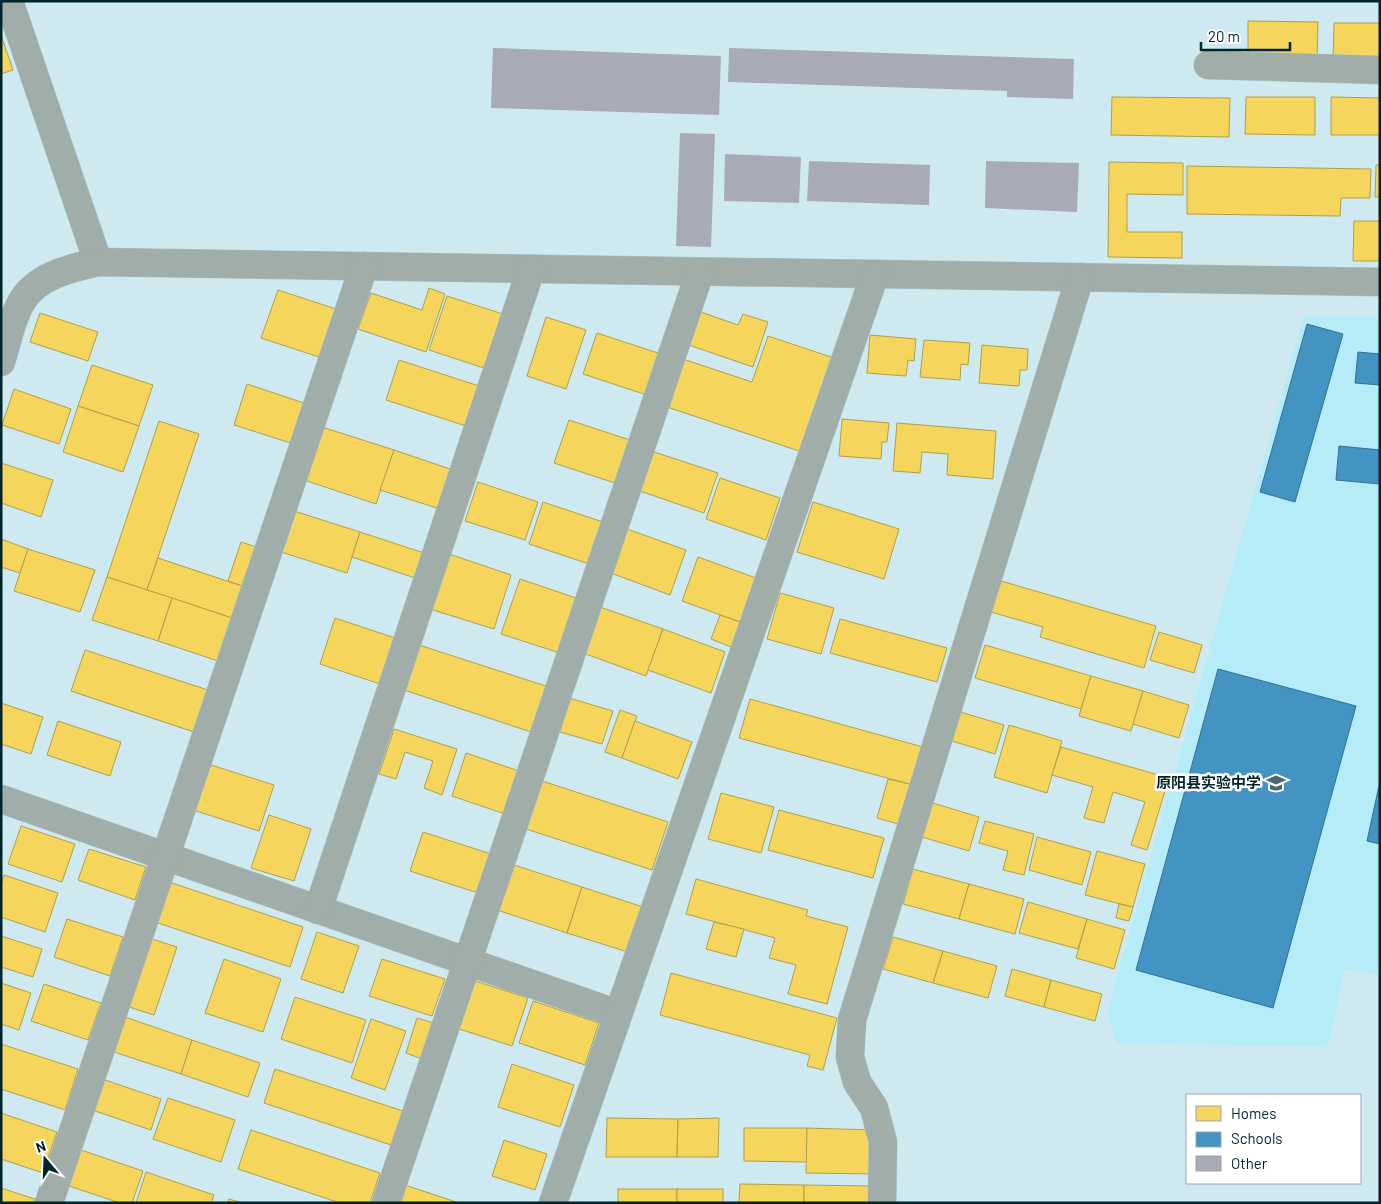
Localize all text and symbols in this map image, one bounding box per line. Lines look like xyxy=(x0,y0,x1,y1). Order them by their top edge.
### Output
scale bar xyxy=(1201,20,1290,52)
text: 20 m xyxy=(1208,27,1240,45)
school or university icon: 原阳县实验中学 xyxy=(1265,772,1287,794)
place label: 原阳县实验中学 xyxy=(1156,773,1261,791)
legend xyxy=(1186,1094,1361,1184)
text: Homes xyxy=(1231,1104,1276,1122)
text: Schools xyxy=(1231,1129,1283,1147)
north arrow xyxy=(20,1134,70,1184)
text: N xyxy=(33,1137,48,1156)
text: Other xyxy=(1231,1154,1268,1172)

